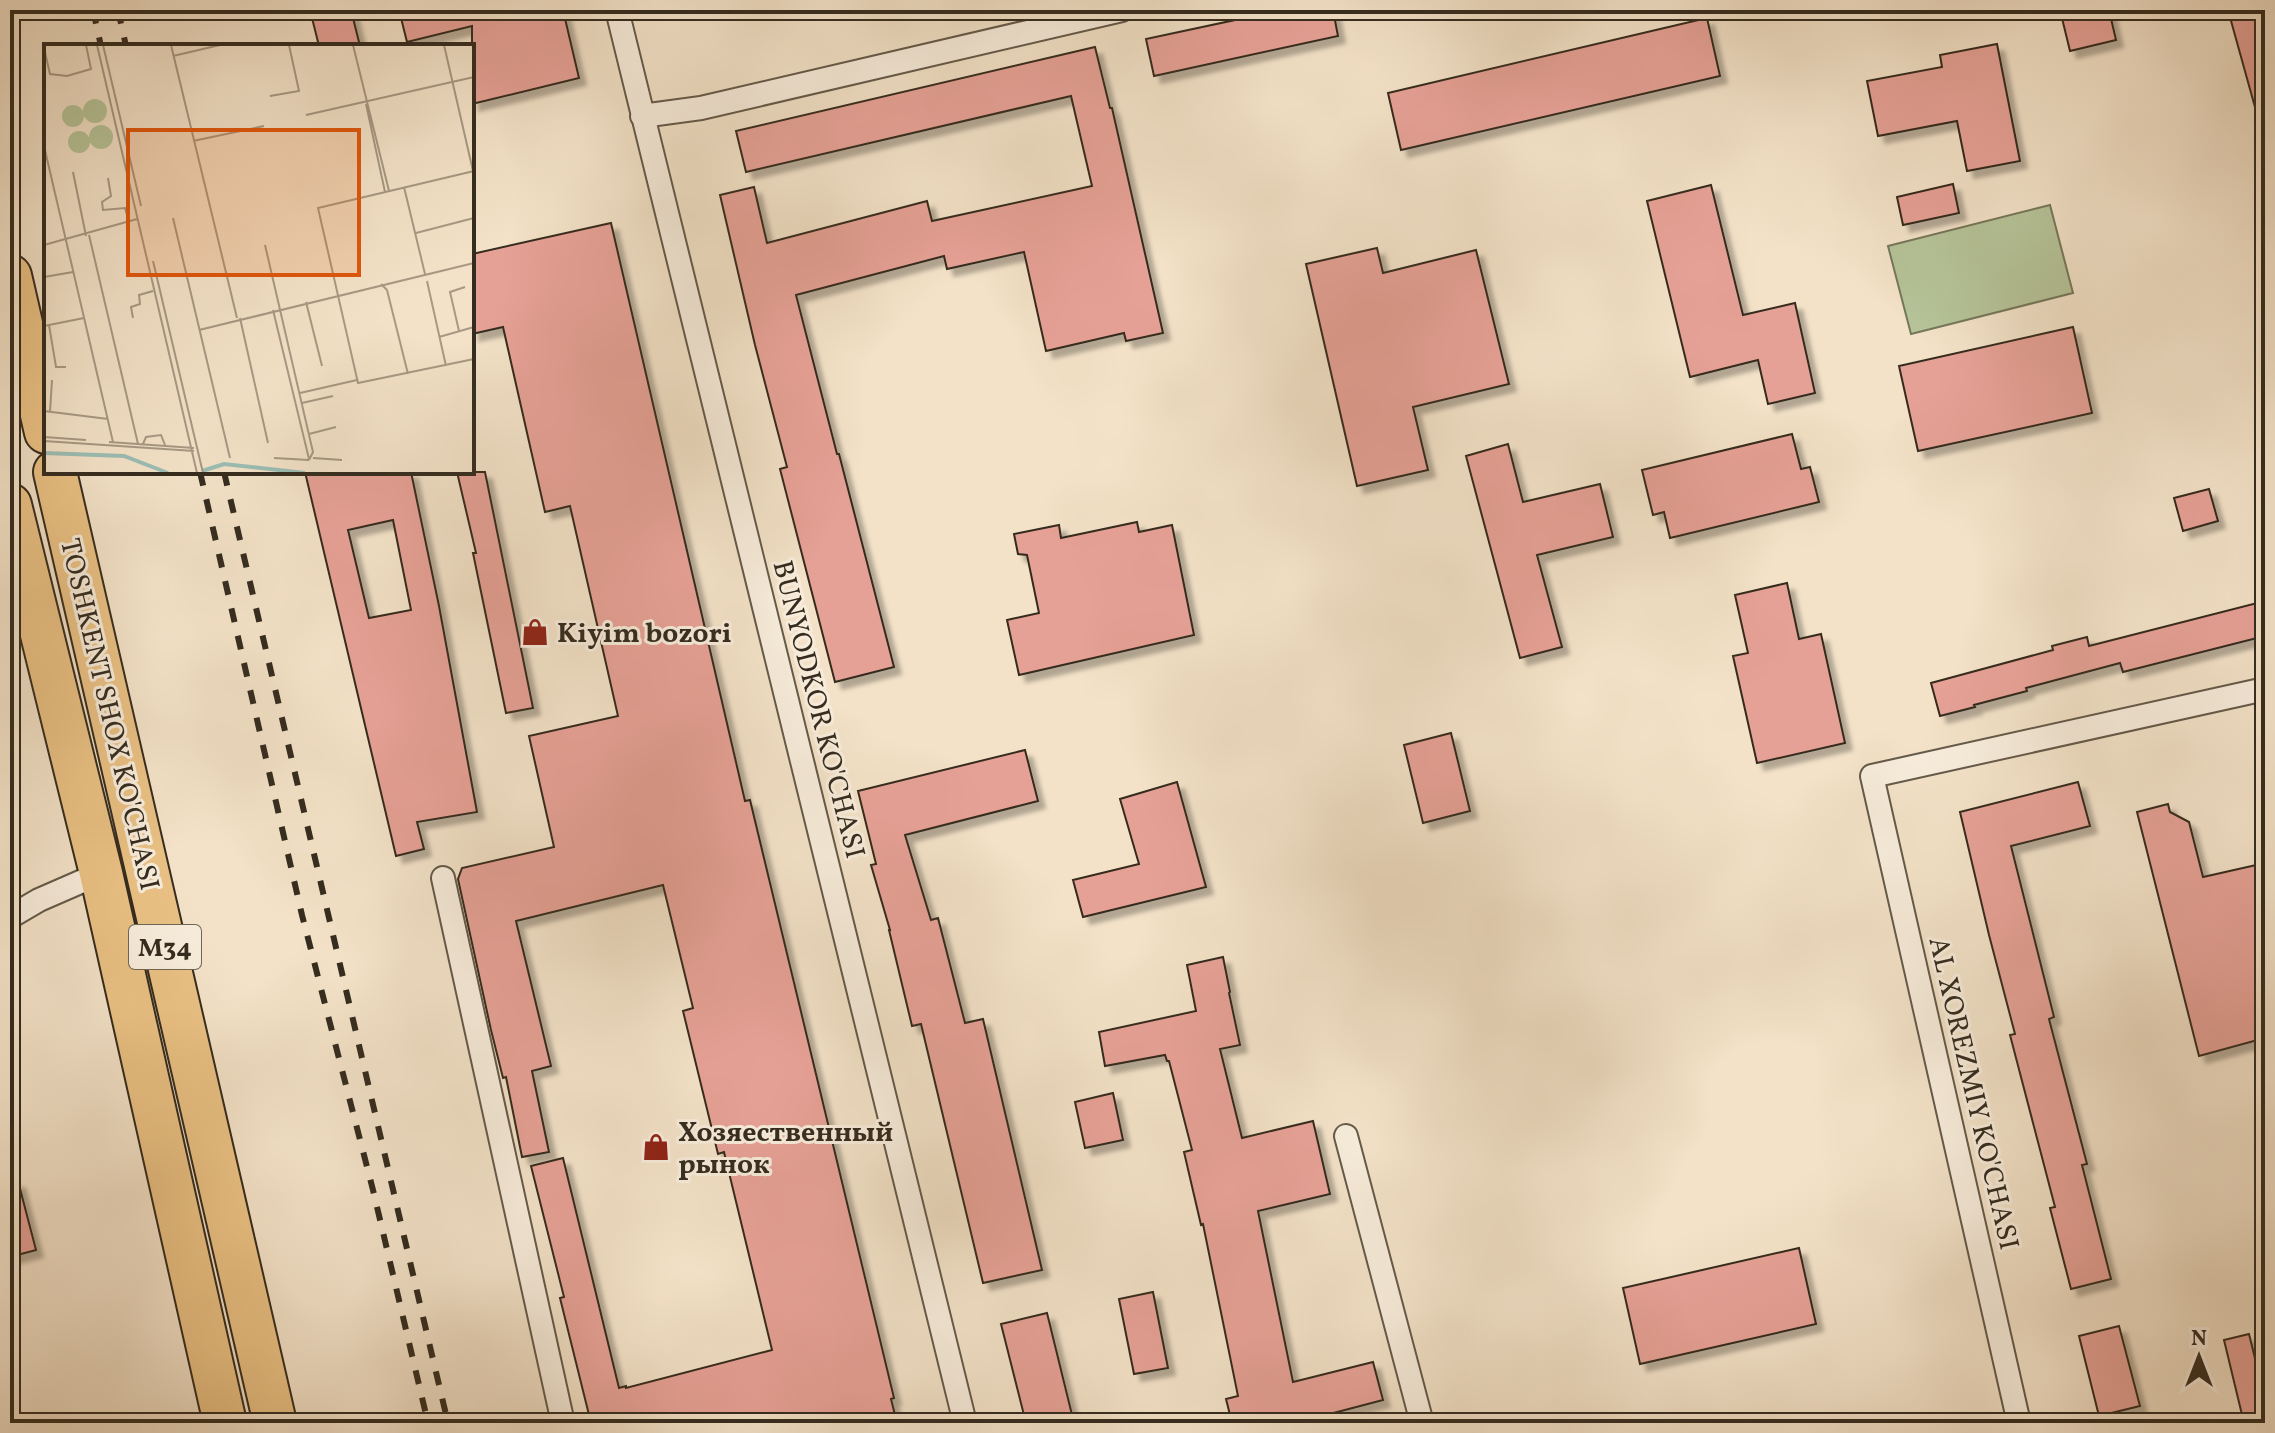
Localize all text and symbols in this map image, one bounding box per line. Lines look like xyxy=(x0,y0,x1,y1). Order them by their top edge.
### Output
inset map xyxy=(44,44,474,474)
street label: TOSHKENT SHOX KO'CHASI xyxy=(49,535,168,894)
street label: BUNYODKOR KO'CHASI xyxy=(762,556,874,863)
place label: Kiyim bozori xyxy=(557,615,732,654)
shop icon: Kiyim bozori xyxy=(520,617,550,647)
road number: M34 xyxy=(129,925,201,969)
street label: AL XOREZMIY KO'CHASI xyxy=(1918,933,2028,1254)
place label: Хозяественный рынок xyxy=(678,1114,893,1185)
shop icon: Хозяественный рынок xyxy=(641,1132,671,1162)
north arrow xyxy=(2159,1317,2239,1397)
text: N xyxy=(2191,1324,2207,1355)

